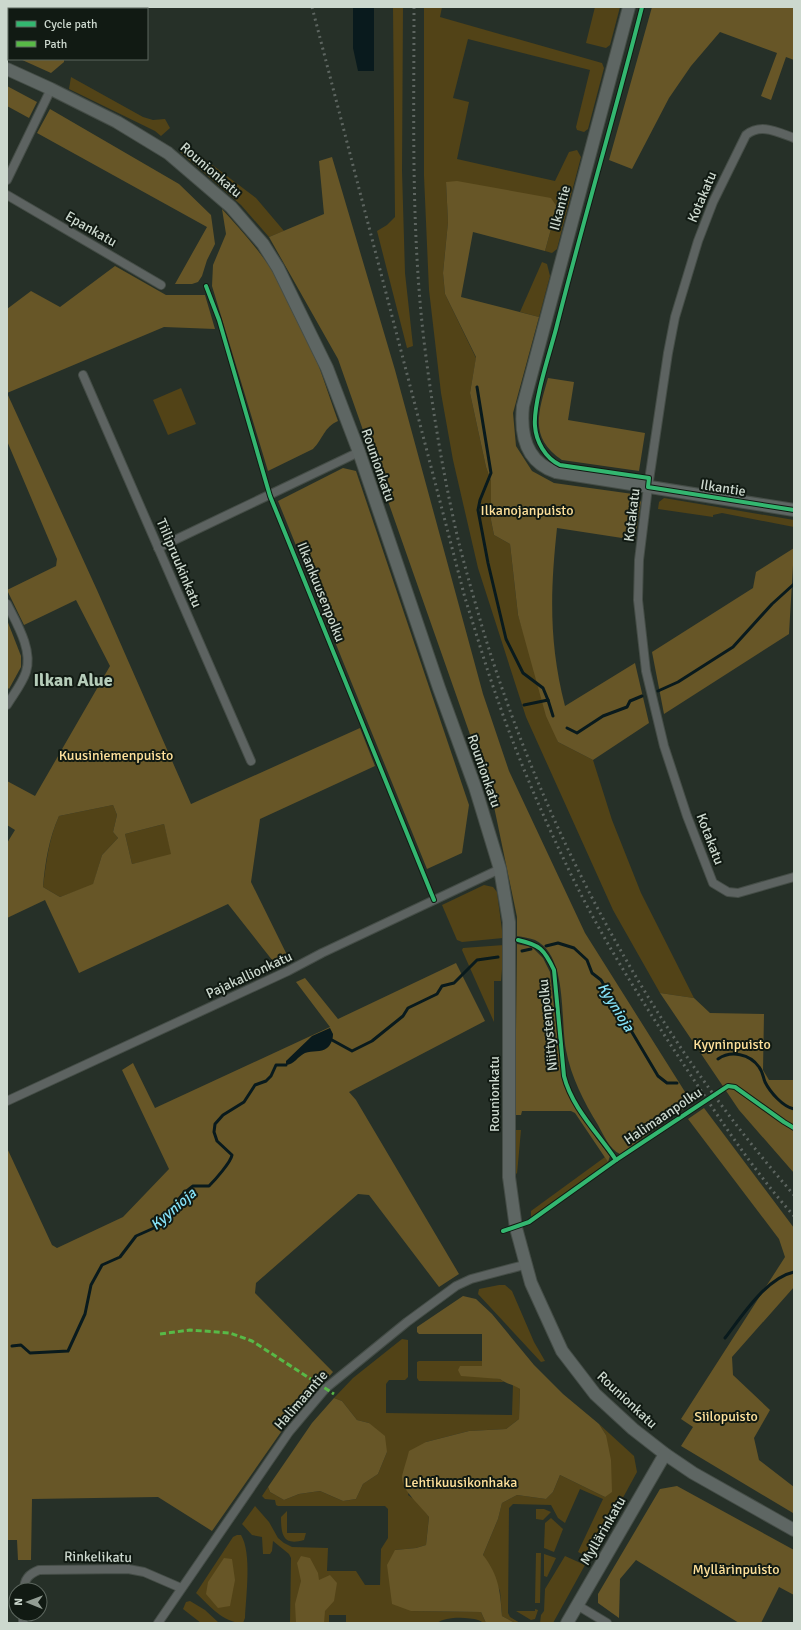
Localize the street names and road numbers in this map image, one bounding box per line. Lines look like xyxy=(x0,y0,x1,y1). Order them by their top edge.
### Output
street label: Rounionkatu xyxy=(177,139,245,201)
street label: Kotakatu xyxy=(684,169,720,225)
street label: Ilkantie xyxy=(546,184,574,232)
street label: Epankatu xyxy=(62,207,120,251)
street label: Rounionkatu xyxy=(358,426,398,504)
street label: Ilkantie xyxy=(699,476,747,500)
street label: Kotakatu xyxy=(620,487,644,543)
street label: Tiilipruukinkatu xyxy=(153,516,205,610)
street label: Ilkankuusenpolku xyxy=(293,540,349,644)
street label: Rounionkatu xyxy=(464,732,504,810)
street label: Kotakatu xyxy=(692,811,728,867)
street label: Pajakallionkatu xyxy=(203,948,295,1002)
street label: Niittystenpolku xyxy=(535,978,561,1072)
street label: Rounionkatu xyxy=(486,1056,503,1132)
street label: Halimaanpolku xyxy=(621,1084,705,1148)
street label: Halimaantie xyxy=(271,1367,331,1433)
street label: Rounionkatu xyxy=(593,1368,661,1432)
street label: Myllärinkatu xyxy=(577,1494,629,1568)
street label: Rinkelikatu xyxy=(64,1548,132,1566)

